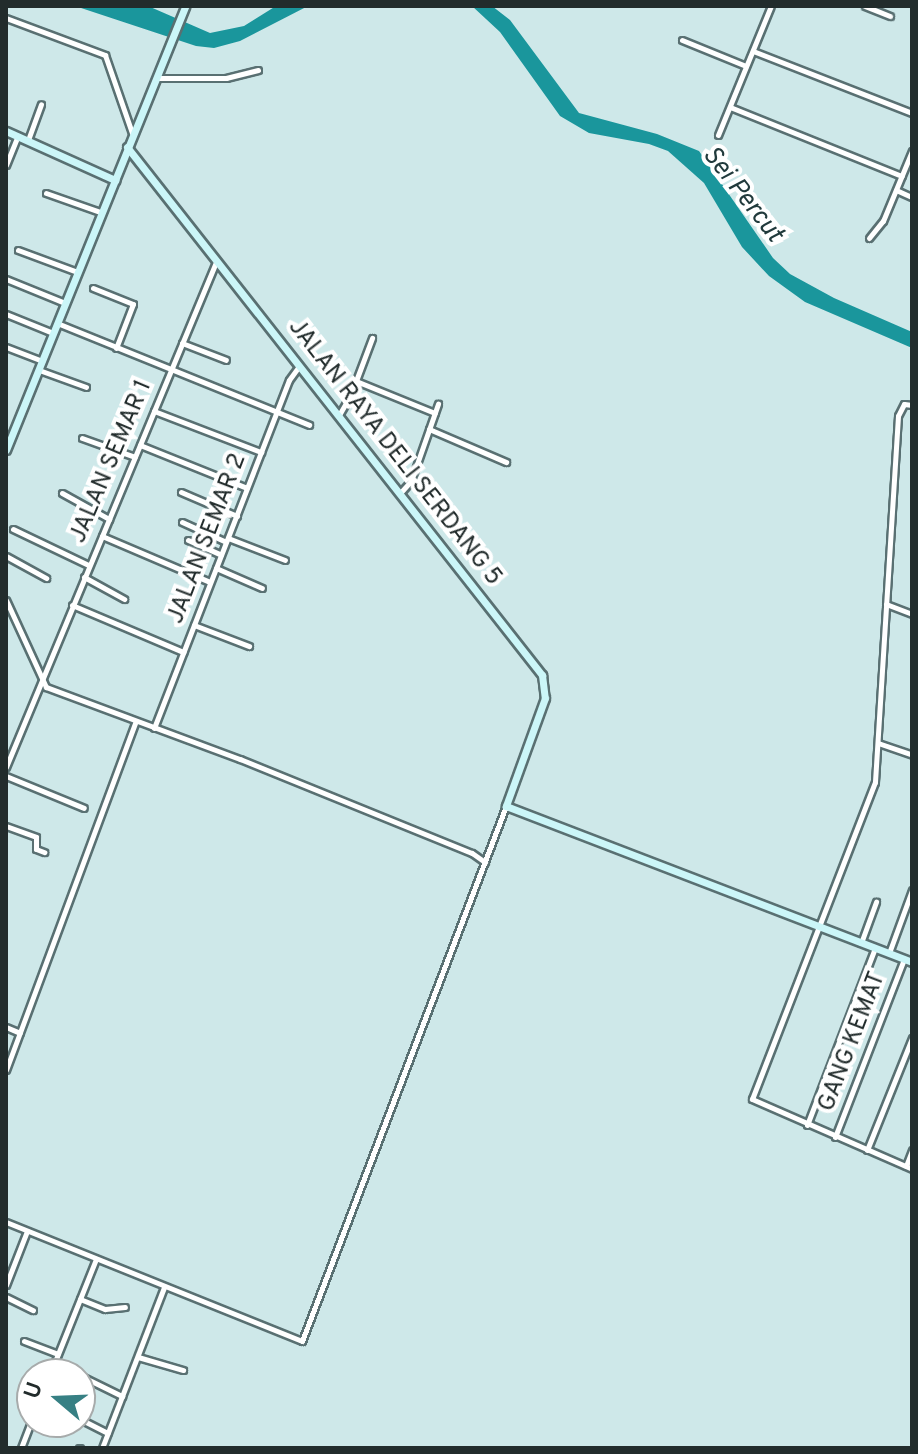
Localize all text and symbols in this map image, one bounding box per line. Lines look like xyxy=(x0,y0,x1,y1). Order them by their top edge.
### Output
water label: Sei Percut xyxy=(695,141,789,249)
street label: JALAN RAYA DELI SERDANG 5 xyxy=(281,314,507,592)
street label: JALAN SEMAR 1 xyxy=(65,376,159,548)
street label: JALAN SEMAR 2 xyxy=(162,450,254,628)
street label: GANG KEMAT xyxy=(813,968,893,1116)
north arrow xyxy=(16,1358,96,1438)
text: U xyxy=(19,1379,50,1402)

